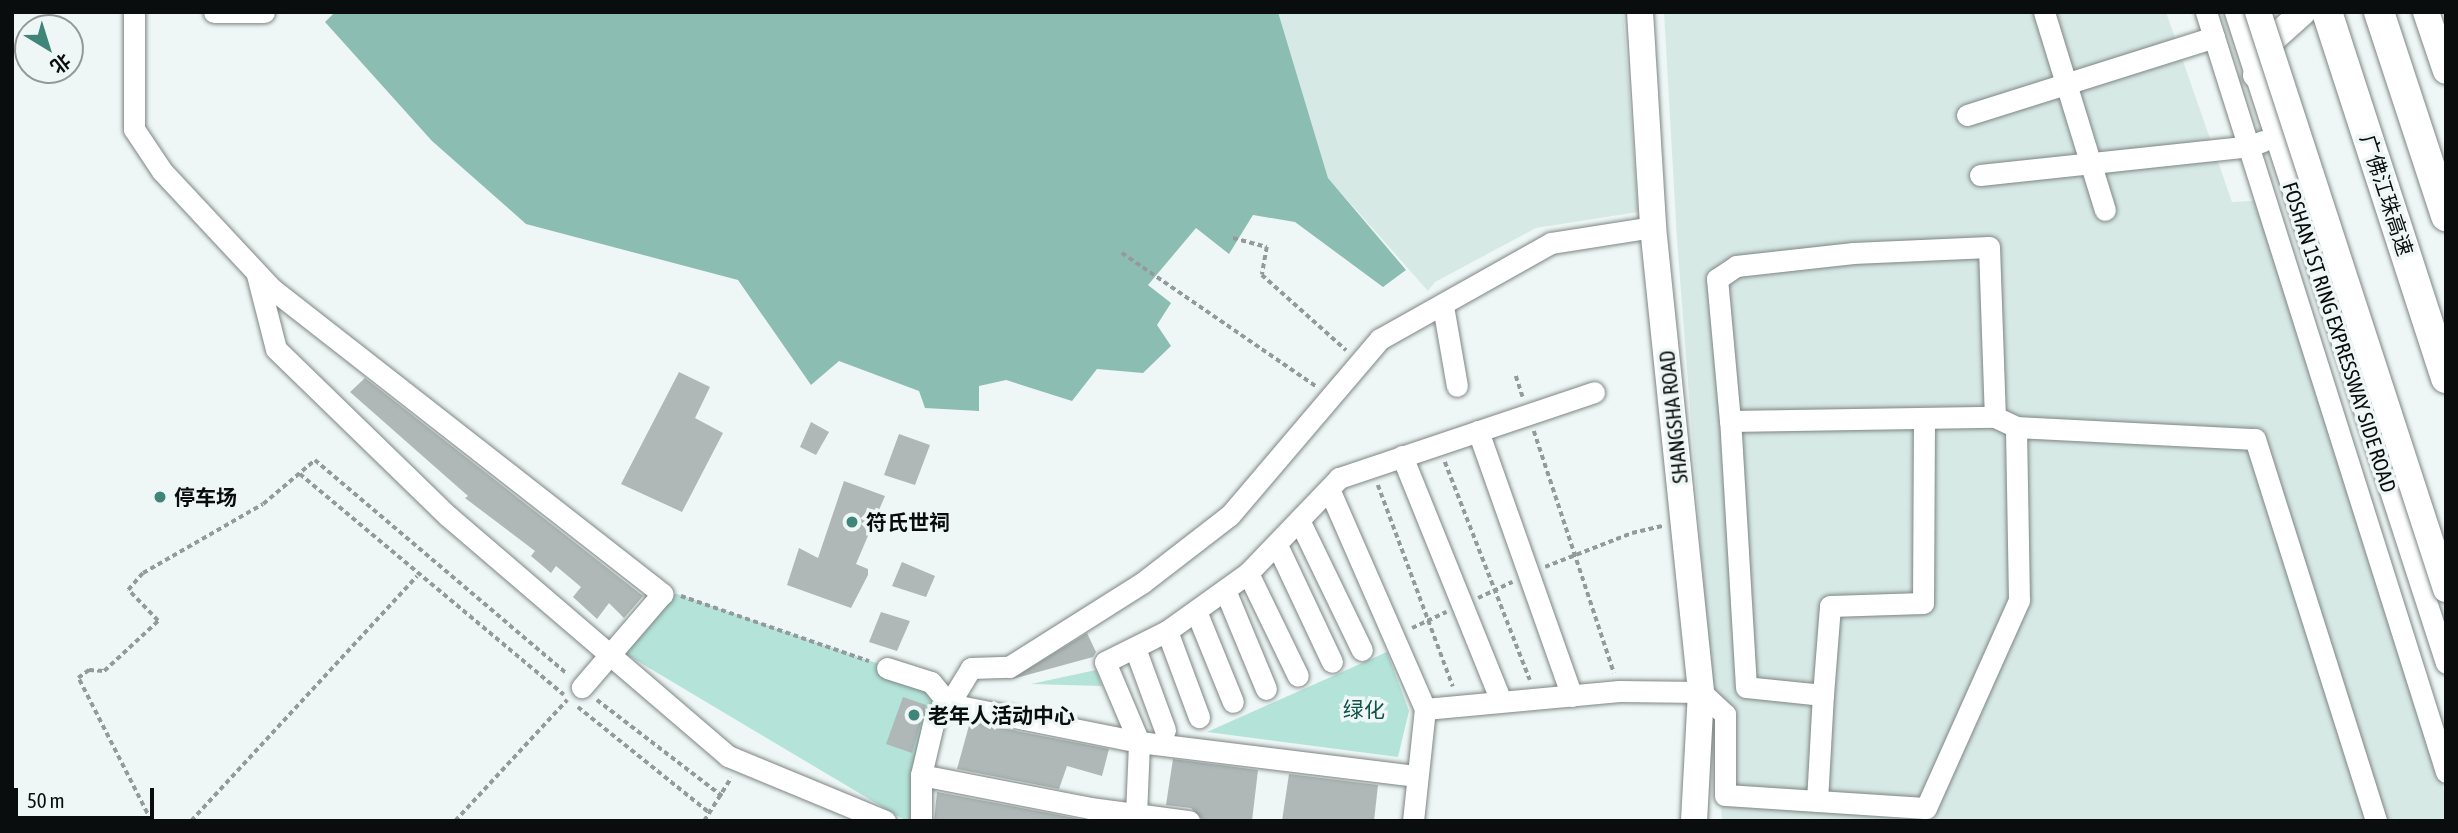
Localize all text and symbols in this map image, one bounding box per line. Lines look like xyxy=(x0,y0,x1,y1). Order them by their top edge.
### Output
north arrow xyxy=(14,14,84,84)
text: 北 xyxy=(46,49,75,78)
street label: 广佛江珠高速 xyxy=(2356,131,2418,259)
street label: FOSHAN 1ST RING EXPRESSWAY SIDE ROAD xyxy=(2278,179,2402,495)
street label: SHANGSHA ROAD xyxy=(1653,349,1693,485)
place label: 停车场 xyxy=(174,484,237,510)
marker: 停车场 xyxy=(152,489,168,505)
place label: 符氏世祠 xyxy=(866,509,950,535)
marker: 符氏世祠 xyxy=(844,514,860,530)
park label: 绿化 xyxy=(1343,696,1385,722)
place label: 老年人活动中心 xyxy=(928,702,1075,728)
marker: 老年人活动中心 xyxy=(906,707,922,723)
scale bar xyxy=(18,774,158,818)
text: 50 m xyxy=(27,788,65,812)

